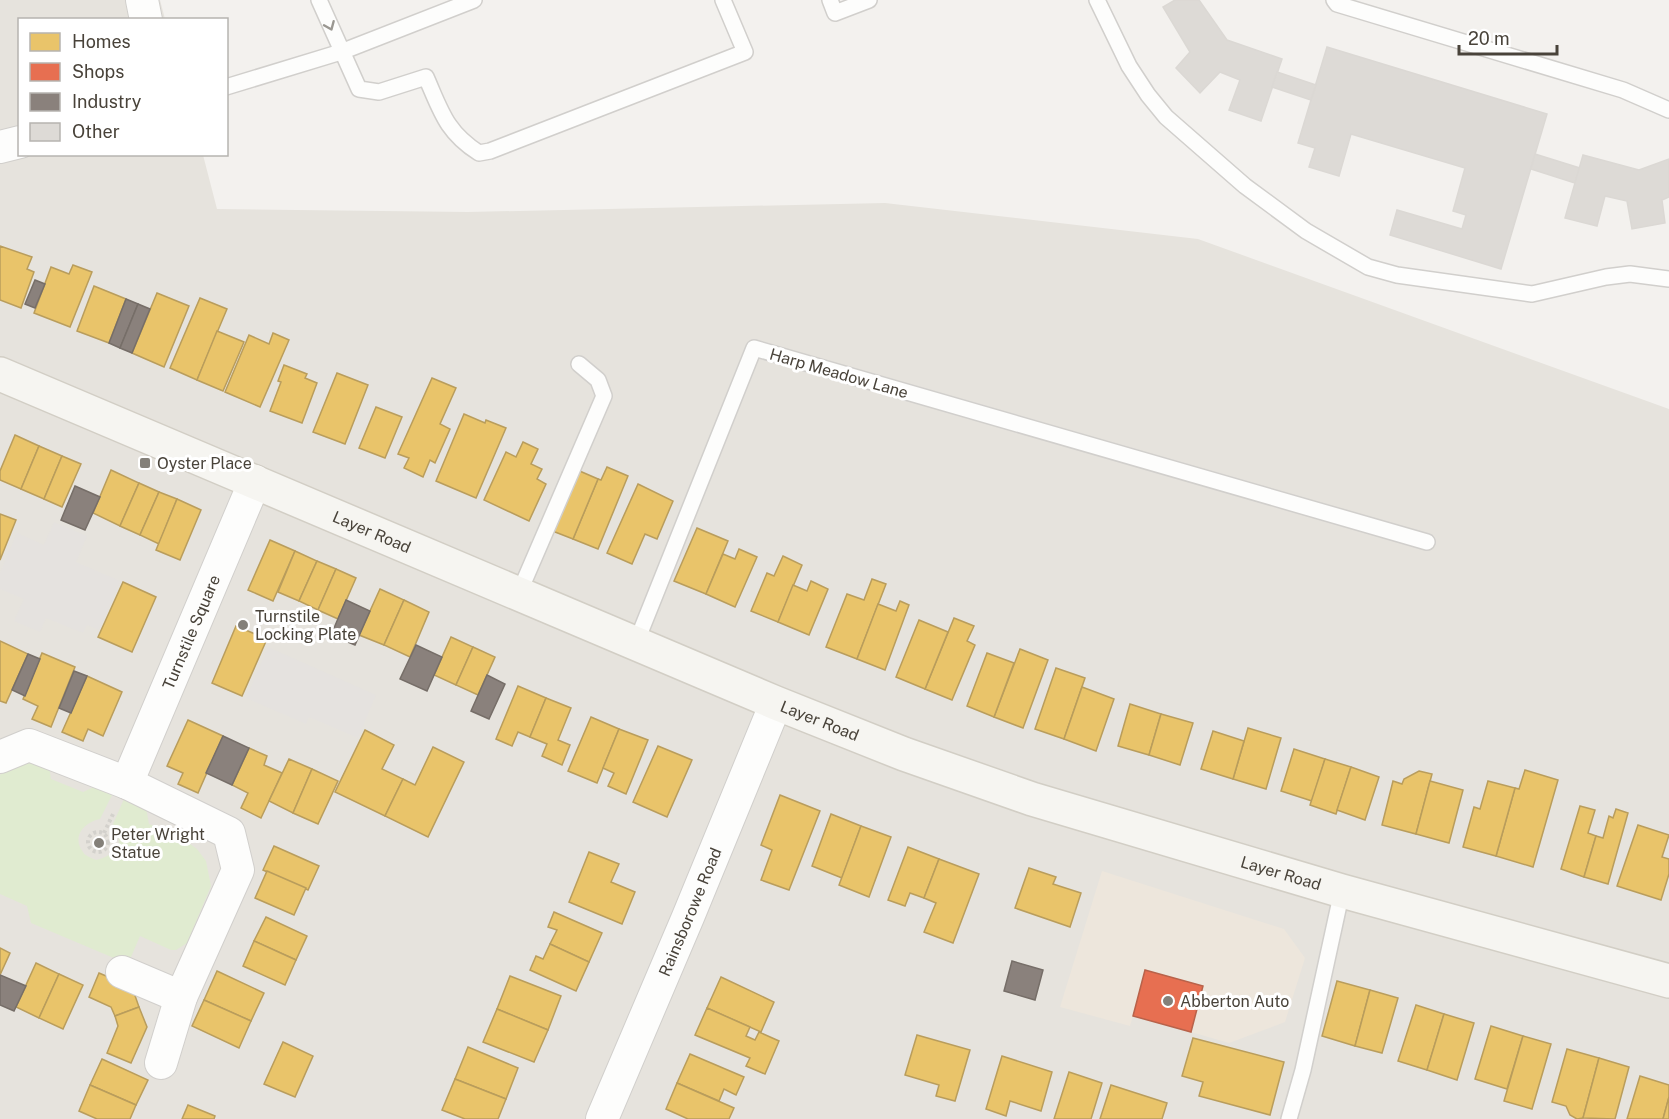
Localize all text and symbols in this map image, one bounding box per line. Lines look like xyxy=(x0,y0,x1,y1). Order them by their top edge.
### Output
legend xyxy=(18,18,228,156)
scale bar xyxy=(1459,18,1556,56)
one-way arrow xyxy=(323,20,335,31)
text: 20 m xyxy=(1468,28,1510,49)
text: Homes xyxy=(72,31,131,52)
text: Shops xyxy=(72,61,124,82)
text: Industry xyxy=(72,91,142,112)
text: Other xyxy=(72,121,120,142)
street label: Harp Meadow Lane xyxy=(767,345,910,402)
place label: Oyster Place xyxy=(157,454,252,473)
marker: Oyster Place xyxy=(138,456,152,470)
street label: Layer Road xyxy=(330,507,414,557)
street label: Turnstile Square xyxy=(159,572,224,692)
place label: Turnstile Locking Plate xyxy=(255,607,356,644)
marker: Turnstile Locking Plate xyxy=(236,618,250,632)
street label: Layer Road xyxy=(777,697,862,745)
place label: Peter Wright Statue xyxy=(111,825,205,862)
marker: Peter Wright Statue xyxy=(92,836,106,850)
street label: Rainsborowe Road xyxy=(655,845,726,979)
street label: Layer Road xyxy=(1238,852,1323,894)
place label: Abberton Auto xyxy=(1180,992,1289,1011)
marker: Abberton Auto xyxy=(1161,994,1175,1008)

